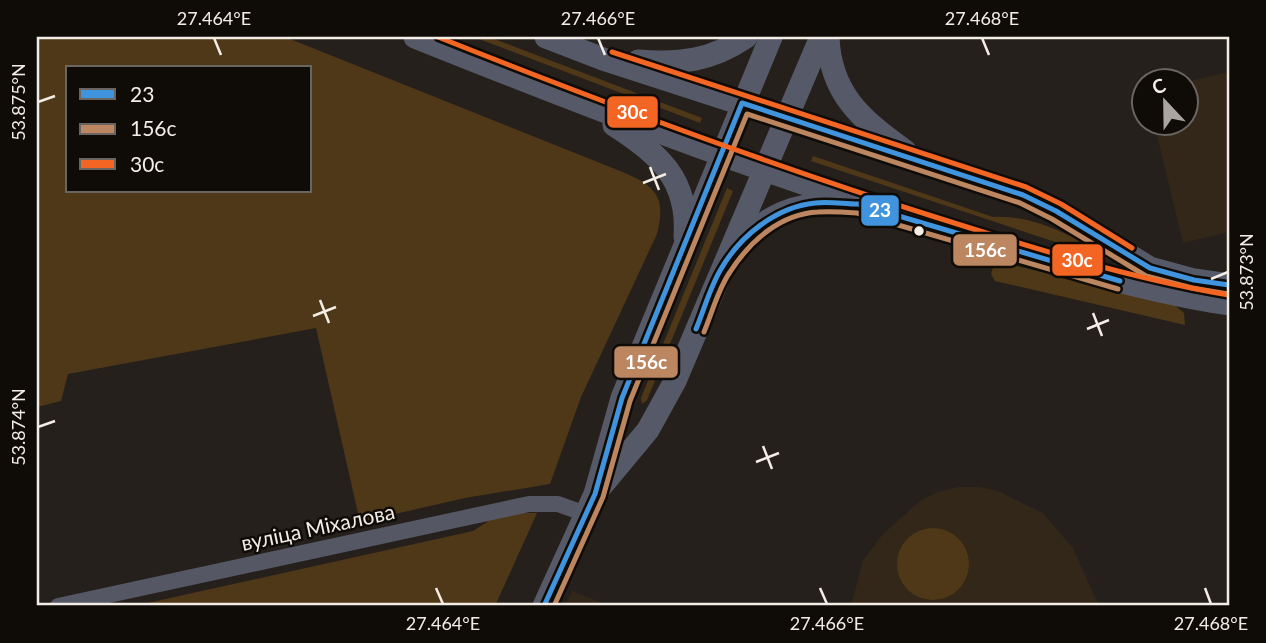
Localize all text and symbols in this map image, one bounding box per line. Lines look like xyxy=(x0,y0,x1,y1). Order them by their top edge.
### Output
text: 27.464°E xyxy=(177,7,251,29)
text: 27.466°E xyxy=(561,7,635,29)
text: 27.468°E xyxy=(945,7,1019,29)
text: 53.875°N xyxy=(7,63,29,141)
legend xyxy=(66,66,312,192)
north arrow xyxy=(1130,66,1200,136)
text: С xyxy=(1148,73,1169,99)
text: 23 xyxy=(130,81,154,106)
line badge: 30с xyxy=(606,95,659,129)
text: 30с xyxy=(616,100,648,123)
text: 156с xyxy=(130,115,177,140)
text: 30с xyxy=(130,151,164,176)
line badge: 23 xyxy=(860,194,900,227)
text: 23 xyxy=(869,198,891,221)
unlabelled marker xyxy=(912,224,926,238)
line badge: 156с xyxy=(952,233,1018,267)
text: 53.873°N xyxy=(1235,233,1257,311)
text: 156с xyxy=(964,238,1006,261)
line badge: 30с xyxy=(1051,243,1104,277)
text: 30с xyxy=(1061,248,1093,271)
line badge: 156с xyxy=(613,345,679,379)
text: 156с xyxy=(625,350,667,373)
text: 53.874°N xyxy=(7,388,29,466)
street label: вуліца Міхалова xyxy=(239,498,397,555)
text: 27.464°E xyxy=(406,612,480,634)
text: 27.466°E xyxy=(790,612,864,634)
text: 27.468°E xyxy=(1174,612,1248,634)

